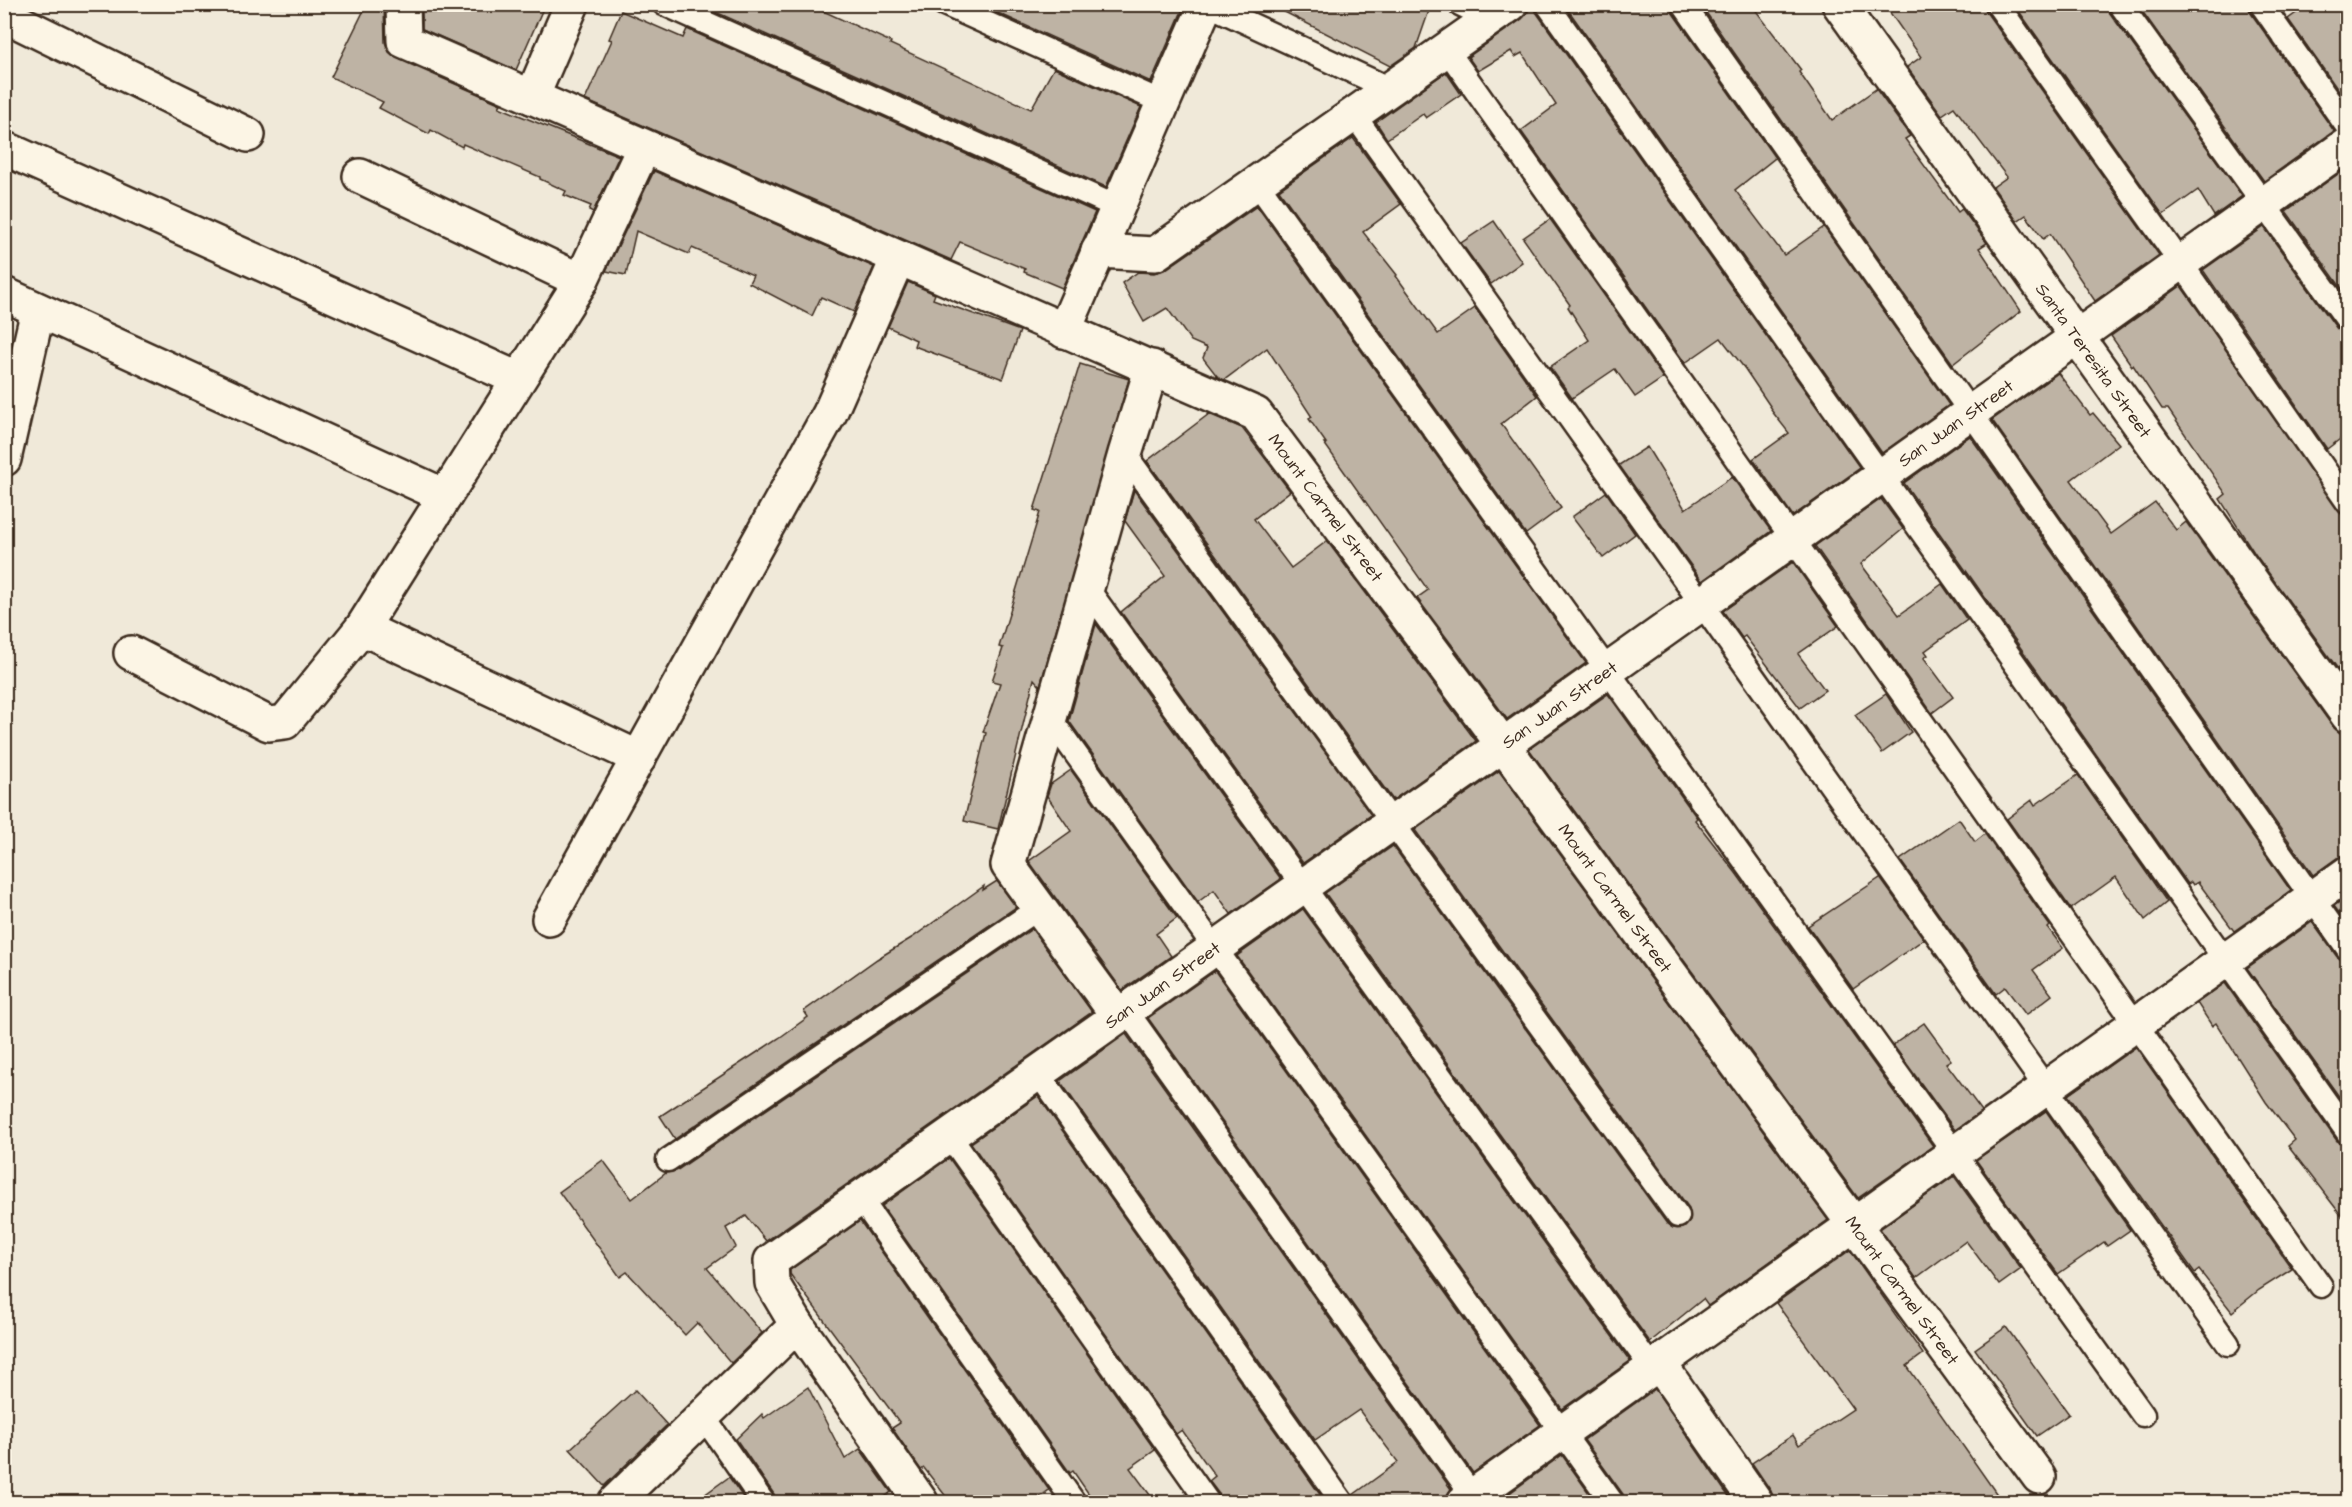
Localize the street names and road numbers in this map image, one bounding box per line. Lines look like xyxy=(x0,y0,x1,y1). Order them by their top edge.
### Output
street label: Santa Teresita Street xyxy=(2030,278,2158,443)
street label: San Juan Street xyxy=(1893,373,2019,473)
street label: Mount Carmel Street xyxy=(1262,429,1390,587)
street label: San Juan Street xyxy=(1497,655,1623,755)
street label: Mount Carmel Street xyxy=(1552,819,1679,978)
street label: San Juan Street xyxy=(1099,935,1226,1035)
street label: Mount Carmel Street xyxy=(1839,1211,1966,1370)

